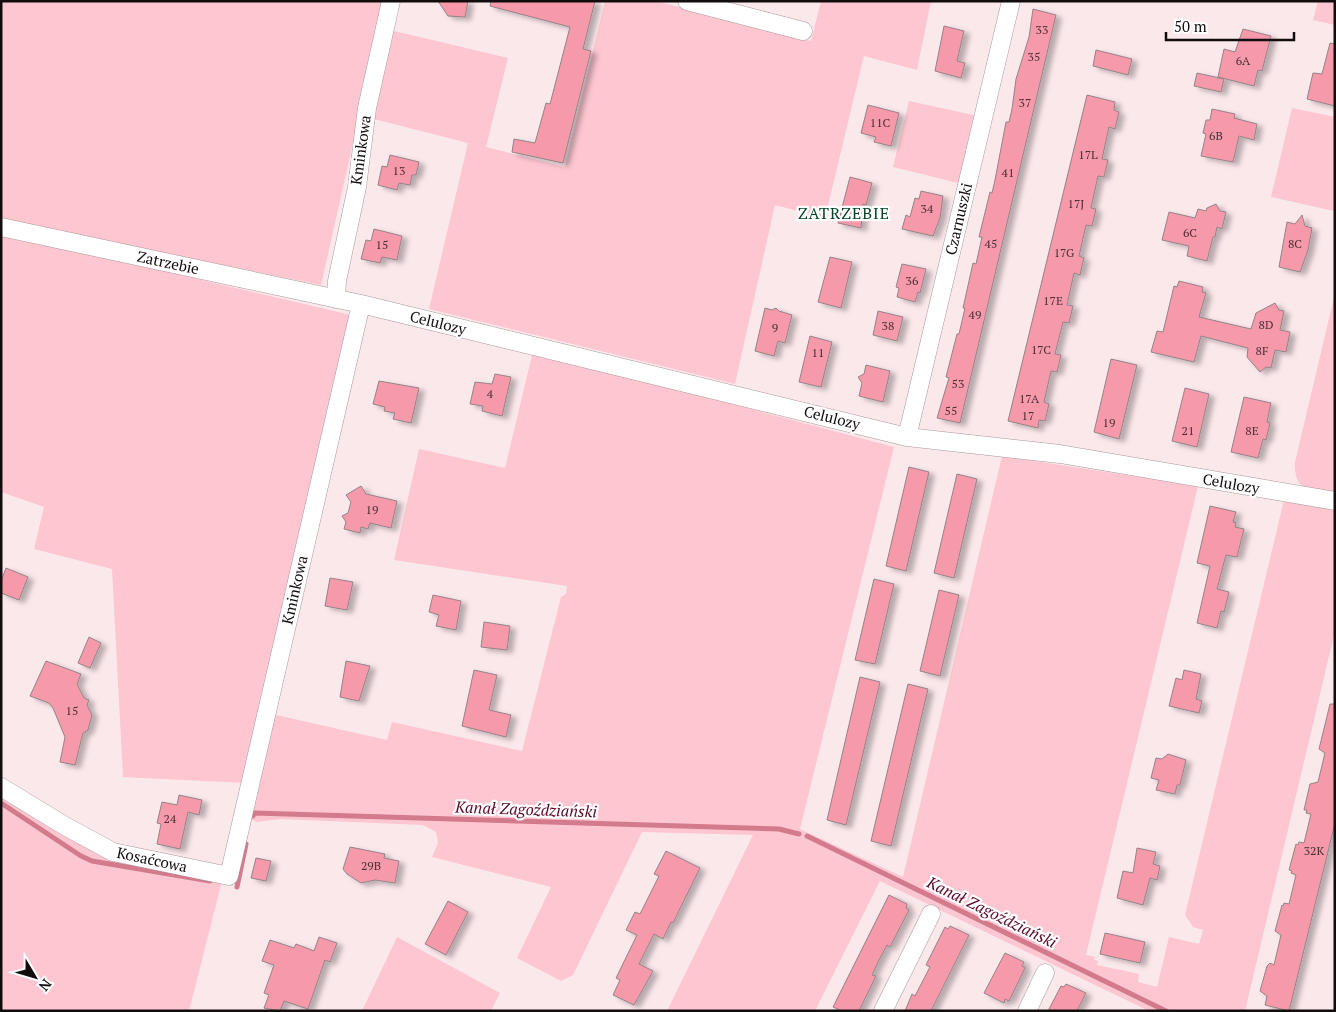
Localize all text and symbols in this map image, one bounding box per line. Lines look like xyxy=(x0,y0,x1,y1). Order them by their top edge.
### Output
scale bar xyxy=(1166,10,1294,42)
text: 50 m xyxy=(1174,16,1207,36)
house number: 33 xyxy=(1036,22,1048,37)
house number: 35 xyxy=(1028,49,1040,64)
house number: 6A xyxy=(1236,53,1251,68)
house number: 37 xyxy=(1019,95,1031,110)
street label: Kminkowa xyxy=(345,113,375,186)
house number: 11C xyxy=(870,115,891,130)
house number: 6B xyxy=(1209,128,1223,143)
house number: 17L xyxy=(1078,147,1098,162)
house number: 13 xyxy=(393,163,405,178)
house number: 41 xyxy=(1002,165,1014,180)
street label: Czarnuszki xyxy=(940,181,976,257)
house number: 17J xyxy=(1068,196,1084,211)
house number: 34 xyxy=(921,201,934,216)
district label: ZATRZEBIE xyxy=(798,202,890,224)
house number: 6C xyxy=(1183,225,1197,240)
house number: 45 xyxy=(985,236,997,251)
house number: 8C xyxy=(1288,236,1302,251)
house number: 15 xyxy=(376,237,388,252)
house number: 17G xyxy=(1054,245,1075,260)
street label: Zatrzebie xyxy=(135,246,201,278)
house number: 36 xyxy=(906,273,919,288)
house number: 17E xyxy=(1043,293,1063,308)
street label: Celulozy xyxy=(408,305,469,339)
house number: 49 xyxy=(969,307,981,322)
house number: 8D xyxy=(1259,317,1273,332)
house number: 38 xyxy=(882,318,894,333)
house number: 9 xyxy=(772,320,778,335)
house number: 17C xyxy=(1031,342,1051,357)
house number: 8F xyxy=(1256,343,1268,358)
house number: 11 xyxy=(812,345,824,360)
house number: 53 xyxy=(952,376,964,391)
house number: 4 xyxy=(487,386,494,401)
house number: 17A xyxy=(1019,391,1040,406)
street label: Celulozy xyxy=(802,400,863,434)
house number: 55 xyxy=(945,403,957,418)
house number: 17 xyxy=(1022,408,1034,423)
house number: 19 xyxy=(1103,415,1115,430)
house number: 21 xyxy=(1182,423,1194,438)
house number: 8E xyxy=(1245,423,1259,438)
street label: Celulozy xyxy=(1201,468,1262,498)
house number: 19 xyxy=(366,502,378,517)
street label: Kminkowa xyxy=(276,553,312,626)
house number: 15 xyxy=(66,703,78,718)
water label: Kanał Zagoździański xyxy=(454,795,598,822)
house number: 24 xyxy=(164,811,177,826)
street label: Kosaćcowa xyxy=(115,842,190,876)
house number: 32K xyxy=(1304,843,1325,858)
house number: 29B xyxy=(361,858,381,873)
water label: Kanał Zagoździański xyxy=(923,871,1061,953)
north arrow xyxy=(10,952,60,1002)
text: N xyxy=(35,975,56,996)

